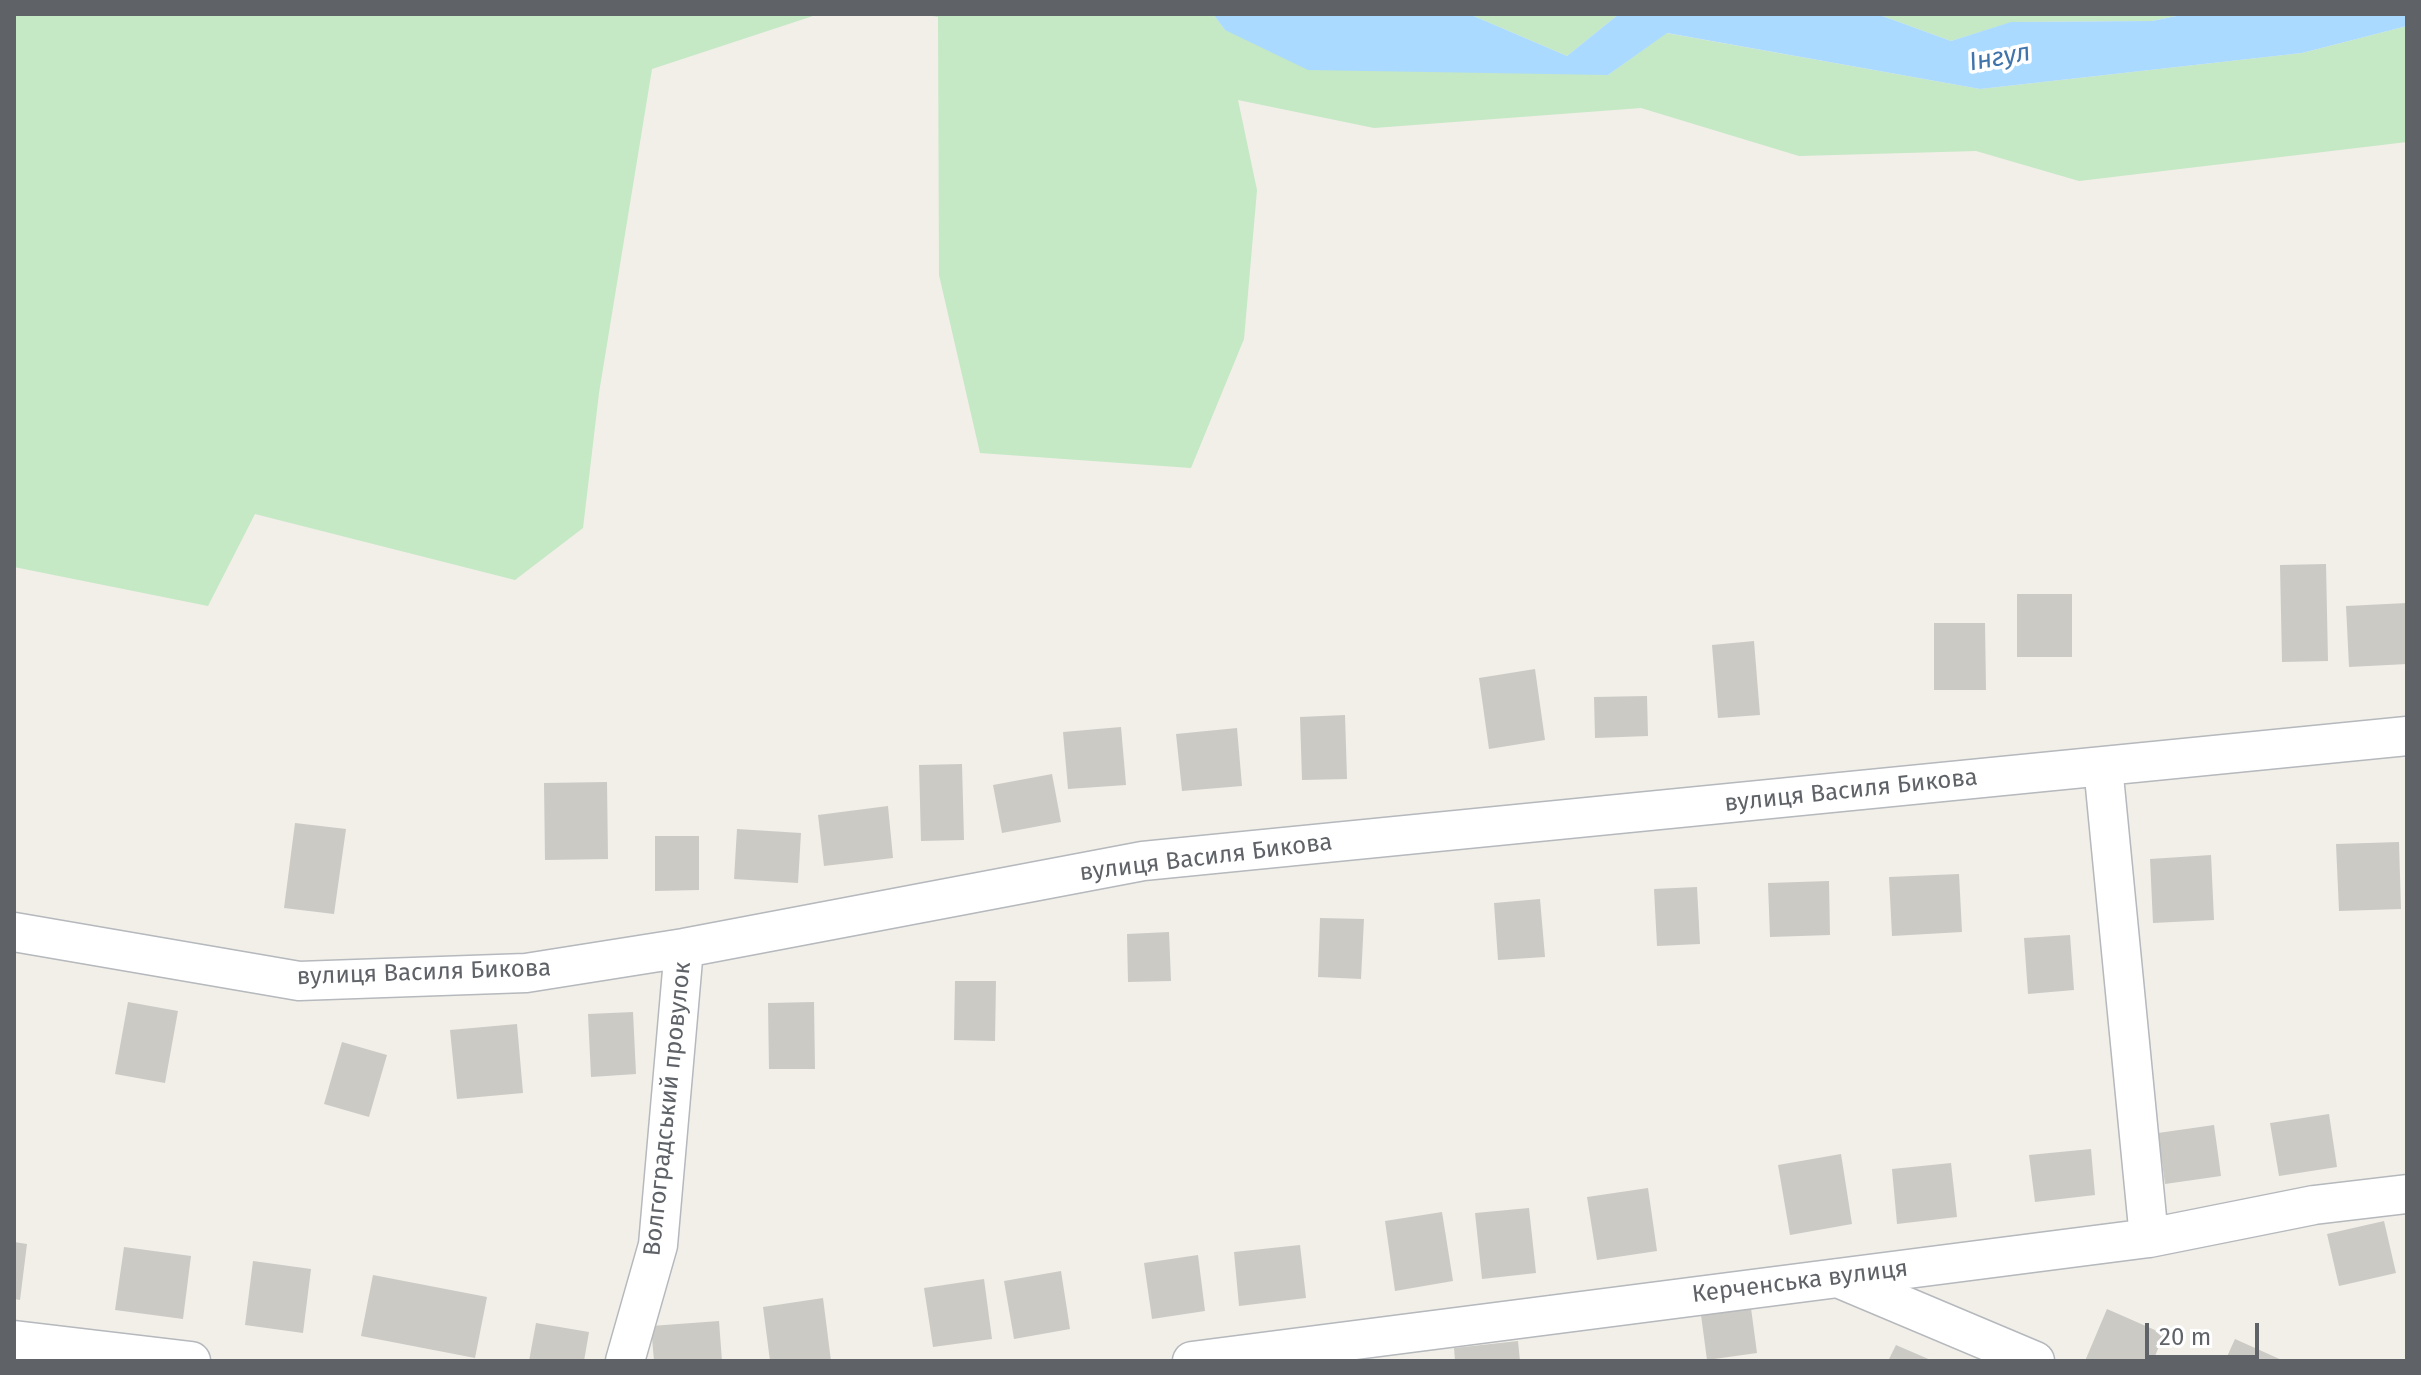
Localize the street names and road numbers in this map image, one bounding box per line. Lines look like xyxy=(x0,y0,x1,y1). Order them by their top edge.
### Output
street label: вулиця Василя Бикова xyxy=(1723,763,1979,819)
street label: вулиця Василя Бикова xyxy=(1078,828,1334,888)
street label: вулиця Василя Бикова xyxy=(296,954,552,992)
street label: Волгоградський провулок xyxy=(638,961,698,1257)
street label: Керченська вулиця xyxy=(1690,1254,1910,1310)

